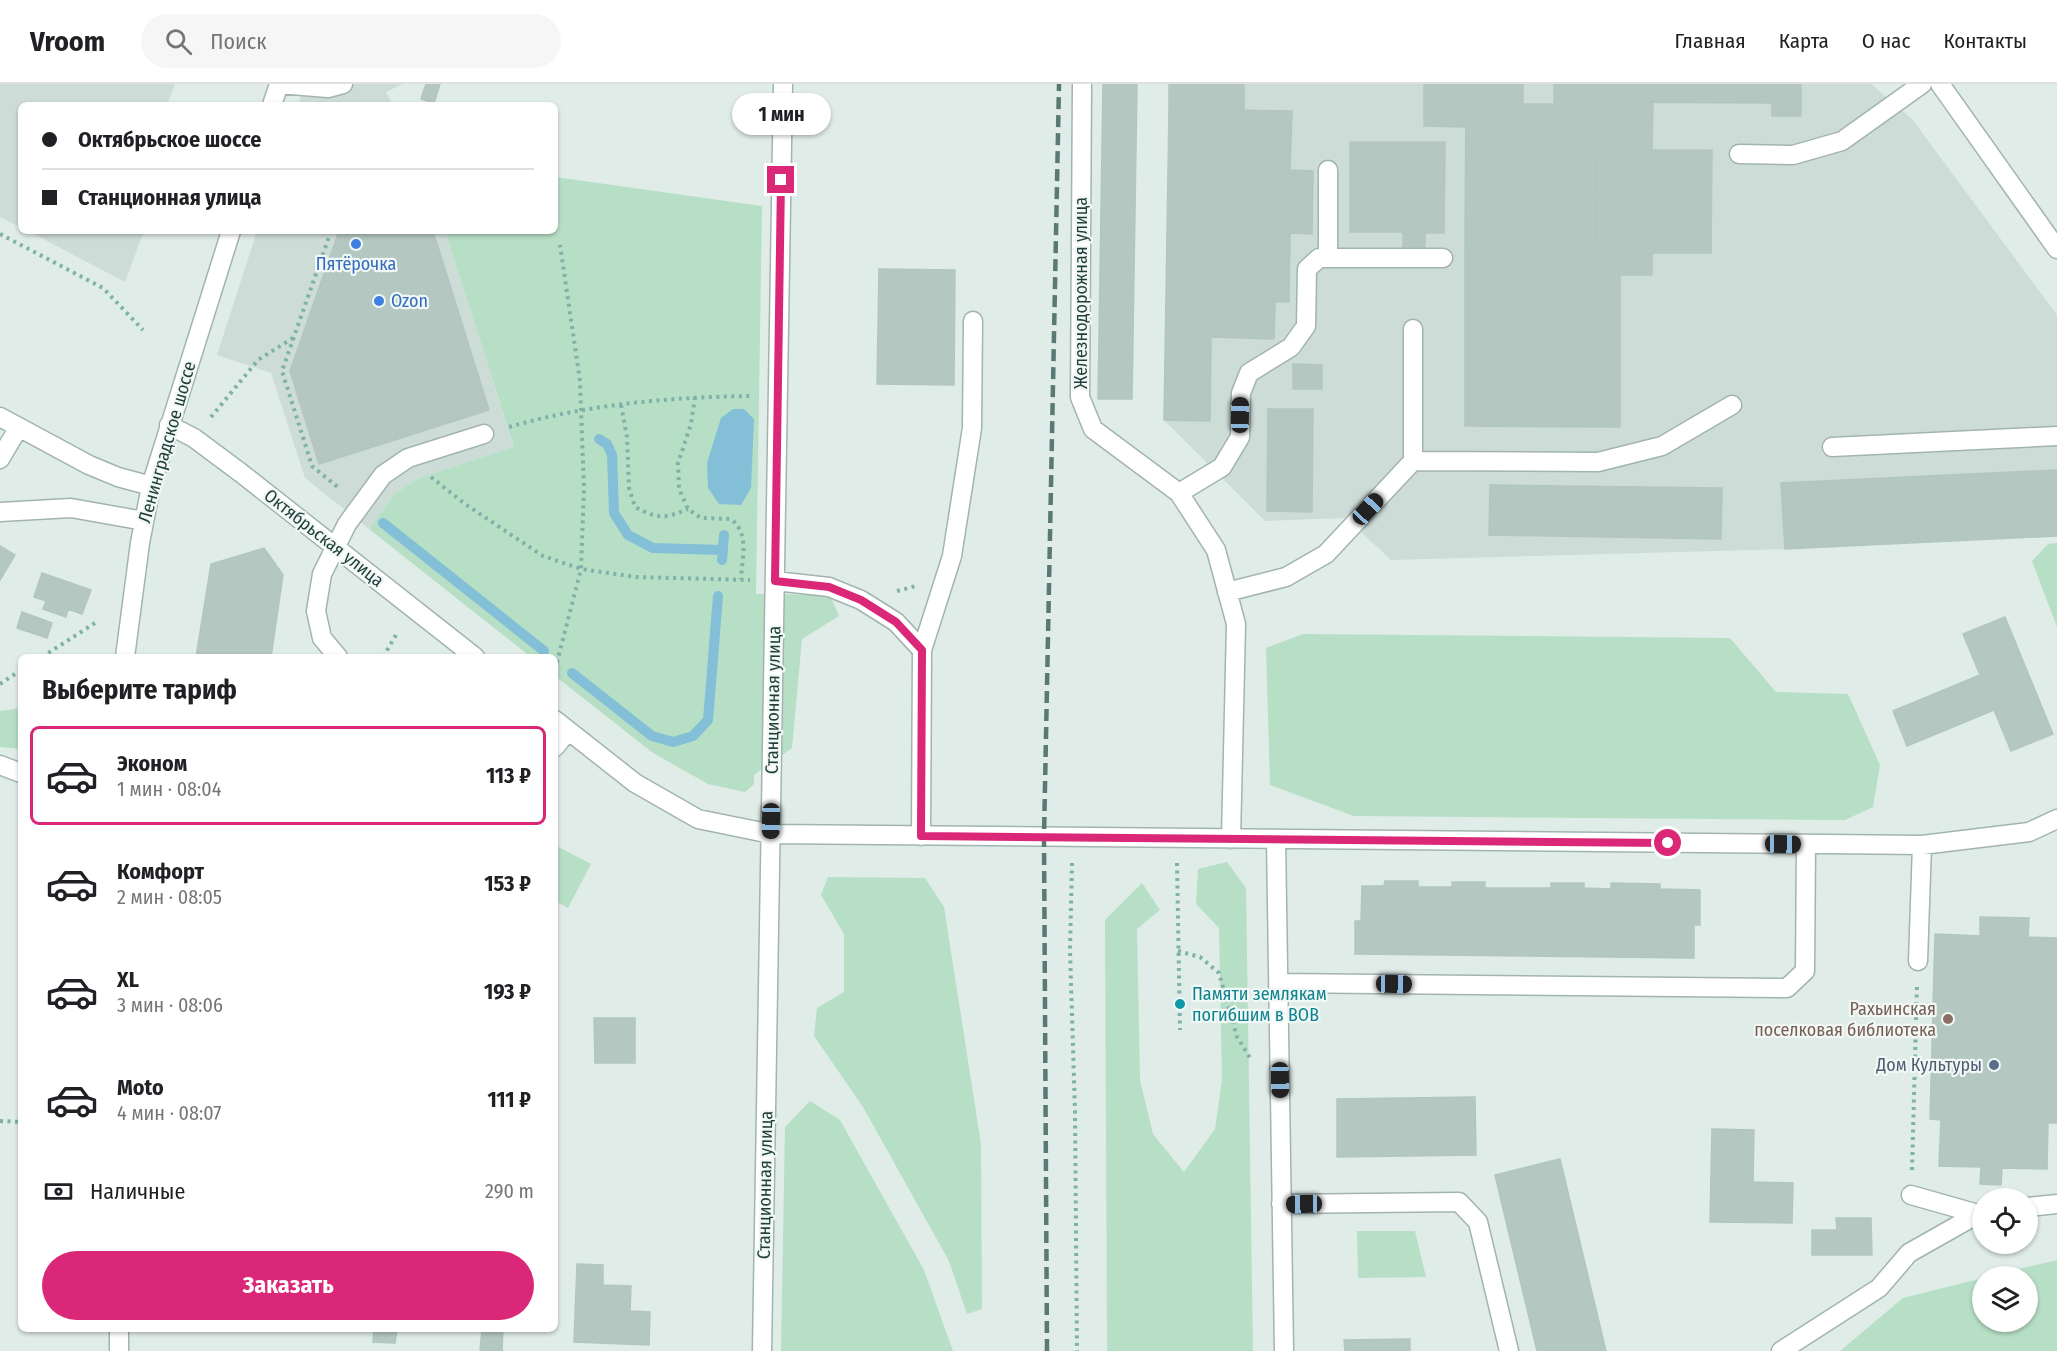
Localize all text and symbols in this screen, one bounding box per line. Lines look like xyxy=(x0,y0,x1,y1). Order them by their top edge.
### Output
search box xyxy=(141,14,561,68)
text: Vroom xyxy=(30,25,105,58)
icon: search xyxy=(162,25,195,58)
text: Поиск xyxy=(210,28,267,55)
text: Главная xyxy=(1675,28,1746,54)
text: Карта xyxy=(1779,28,1829,54)
text: О нас xyxy=(1862,28,1910,54)
text: Контакты xyxy=(1943,28,2027,54)
callout: 1 мин xyxy=(732,93,830,135)
text: 1 мин xyxy=(758,102,805,126)
text: Октябрьское шоссе xyxy=(78,126,261,153)
route end xyxy=(767,166,794,193)
text: Станционная улица xyxy=(78,184,261,211)
street label: Железнодорожная улица xyxy=(1070,197,1092,389)
marker: Пятёрочка xyxy=(349,237,363,251)
place label: Пятёрочка xyxy=(316,253,396,275)
place label: Ozon xyxy=(391,290,428,312)
marker: Ozon xyxy=(372,294,386,308)
street label: Ленинградское шоссе xyxy=(133,359,201,525)
car xyxy=(1231,397,1249,433)
street label: Октябрьская улица xyxy=(260,484,388,592)
car xyxy=(1349,490,1387,528)
street label: Станционная улица xyxy=(761,626,785,774)
text: Выберите тариф xyxy=(42,674,237,706)
icon: car xyxy=(45,749,99,803)
text: Эконом xyxy=(117,750,187,777)
text: 113 ₽ xyxy=(486,762,531,789)
text: 1 мин · 08:04 xyxy=(117,777,221,801)
car xyxy=(762,803,780,839)
route start xyxy=(1654,829,1681,856)
car xyxy=(1765,835,1801,853)
icon: car xyxy=(45,857,99,911)
text: Комфорт xyxy=(117,858,204,885)
text: 153 ₽ xyxy=(484,870,531,897)
text: 2 мин · 08:05 xyxy=(117,885,222,909)
icon: car xyxy=(45,965,99,1019)
text: XL xyxy=(117,966,139,993)
car xyxy=(1376,975,1412,993)
text: 193 ₽ xyxy=(484,978,531,1005)
place label: Памяти землякам погибшим в ВОВ xyxy=(1192,983,1327,1026)
text: 3 мин · 08:06 xyxy=(117,993,223,1017)
marker: Памяти землякам погибшим в ВОВ xyxy=(1173,997,1187,1011)
place label: Рахьинская поселковая библиотека xyxy=(1754,998,1936,1041)
marker: Рахьинская поселковая библиотека xyxy=(1941,1012,1955,1026)
place label: Дом Культуры xyxy=(1875,1054,1982,1076)
marker: Дом Культуры xyxy=(1987,1058,2001,1072)
car xyxy=(1271,1062,1289,1098)
icon: car xyxy=(45,1073,99,1127)
text: Moto xyxy=(117,1074,164,1101)
text: 111 ₽ xyxy=(487,1086,531,1113)
text: 4 мин · 08:07 xyxy=(117,1101,221,1125)
street label: Станционная улица xyxy=(753,1111,777,1259)
icon: cash xyxy=(42,1175,75,1208)
text: Наличные xyxy=(90,1178,185,1205)
text: 290 m xyxy=(485,1179,534,1203)
map controls xyxy=(1972,1188,2038,1332)
button: locate xyxy=(1972,1188,2038,1254)
car xyxy=(1286,1195,1322,1213)
button: Заказать xyxy=(42,1251,534,1320)
button: layers xyxy=(1972,1266,2038,1332)

